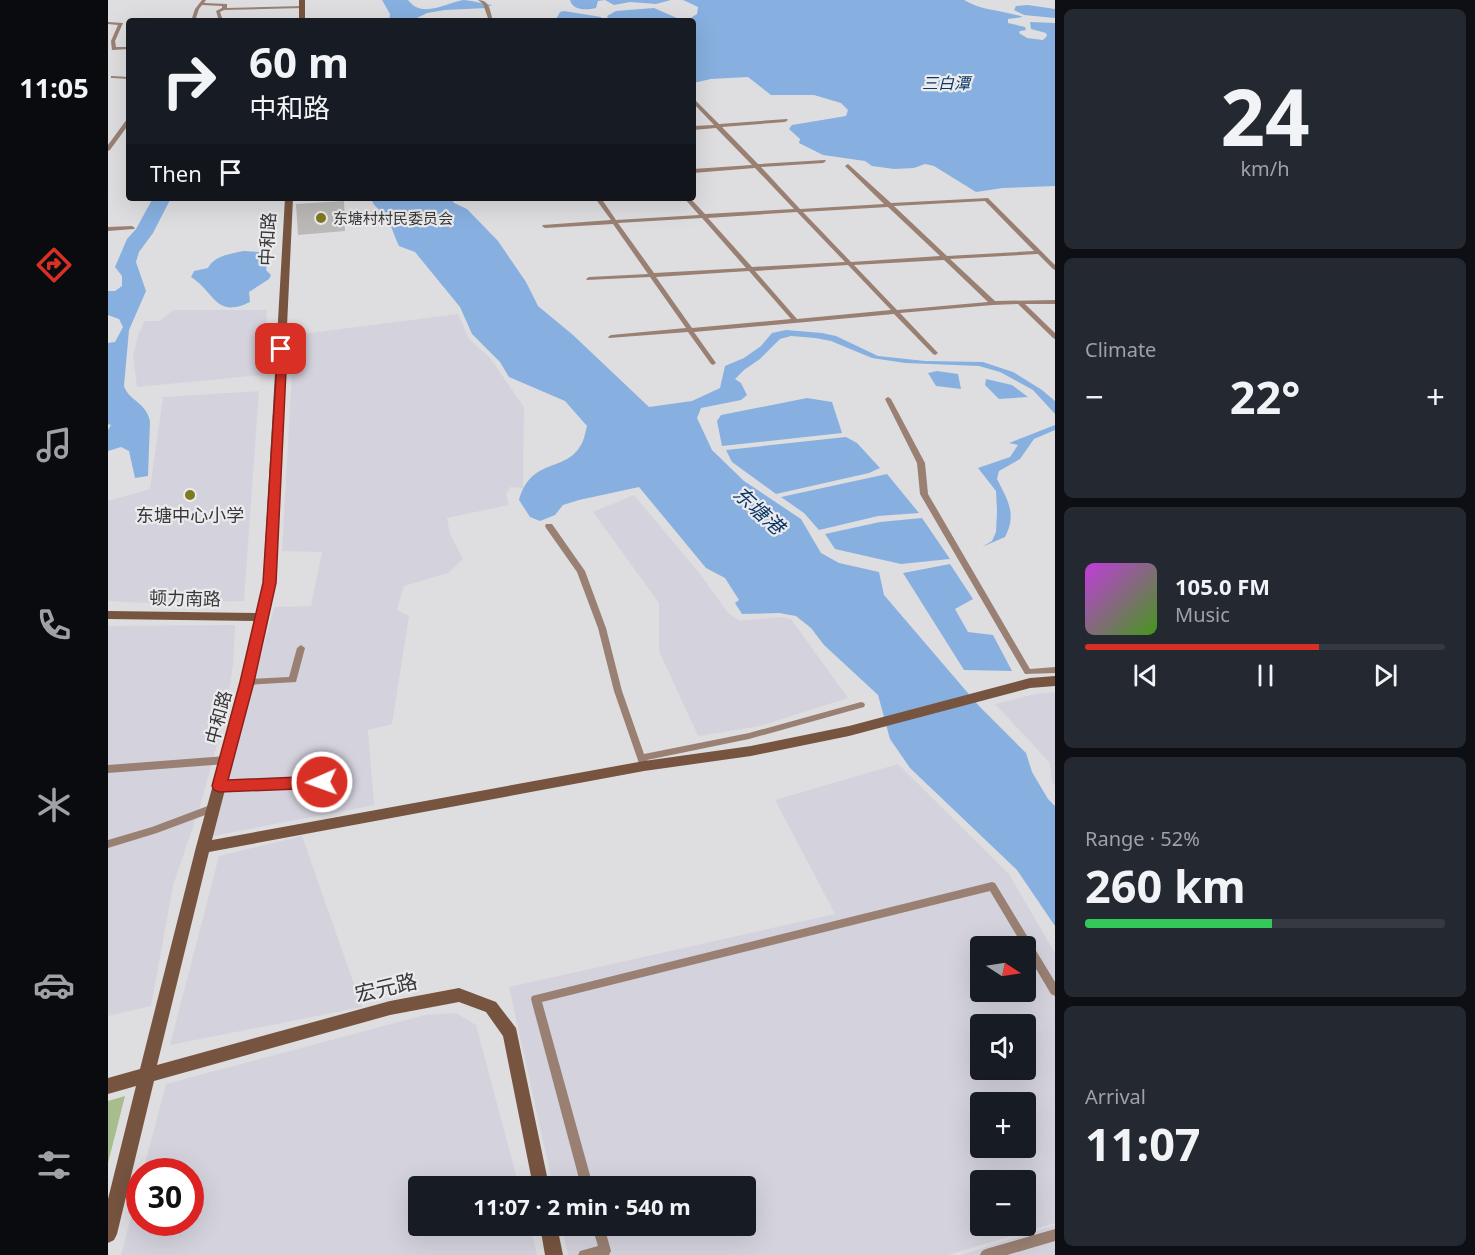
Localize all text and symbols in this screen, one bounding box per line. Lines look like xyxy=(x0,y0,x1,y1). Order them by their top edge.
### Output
text: 60 m xyxy=(249,33,349,90)
icon: right xyxy=(150,42,228,120)
text: 24 xyxy=(1220,63,1310,169)
text: 11:05 xyxy=(19,69,89,106)
water label: 三白潭 xyxy=(922,72,973,94)
text: 中和路 xyxy=(249,89,330,126)
text: km/h xyxy=(1240,155,1290,182)
icon: arrive xyxy=(214,156,247,189)
text: Then xyxy=(150,158,202,188)
place label: 东塘村村民委员会 xyxy=(333,208,453,228)
street label: 中和路 xyxy=(254,211,280,267)
marker: 东塘村村民委员会 xyxy=(314,211,328,225)
icon: directions xyxy=(33,244,75,286)
pin xyxy=(255,323,306,374)
icon: arrive xyxy=(264,332,297,365)
text: Climate xyxy=(1085,336,1156,363)
text: 22° xyxy=(1230,366,1300,427)
text: − xyxy=(1085,374,1104,419)
text: + xyxy=(1426,374,1445,419)
icon: music xyxy=(33,424,75,466)
water label: 东塘港 xyxy=(728,480,793,542)
marker: 东塘中心小学 xyxy=(183,488,197,502)
place label: 东塘中心小学 xyxy=(136,503,244,527)
text: 105.0 FM xyxy=(1175,571,1270,601)
street label: 顿力南路 xyxy=(149,585,221,611)
text: Music xyxy=(1175,601,1230,628)
icon: phone xyxy=(33,604,75,646)
icon: previous xyxy=(1129,659,1162,692)
icon: pause xyxy=(1249,659,1282,692)
icon: next xyxy=(1369,659,1402,692)
street label: 中和路 xyxy=(199,688,237,746)
position arrow xyxy=(290,750,354,814)
icon: climate xyxy=(33,784,75,826)
text: Range · 52% xyxy=(1085,825,1200,852)
text: 260 km xyxy=(1085,855,1246,916)
north arrow xyxy=(970,936,1036,1002)
map controls xyxy=(970,936,1036,1236)
icon: car xyxy=(33,964,75,1006)
street label: 宏元路 xyxy=(352,966,420,1008)
button: sound xyxy=(970,1014,1036,1080)
text: Arrival xyxy=(1085,1083,1146,1110)
button: + xyxy=(970,1092,1036,1158)
text: 11:07 xyxy=(1085,1113,1201,1174)
icon: filters xyxy=(33,1144,75,1186)
speed limit sign: 30 xyxy=(126,1158,204,1236)
button: − xyxy=(970,1170,1036,1236)
text: 11:07 · 2 min · 540 m xyxy=(473,1191,691,1221)

